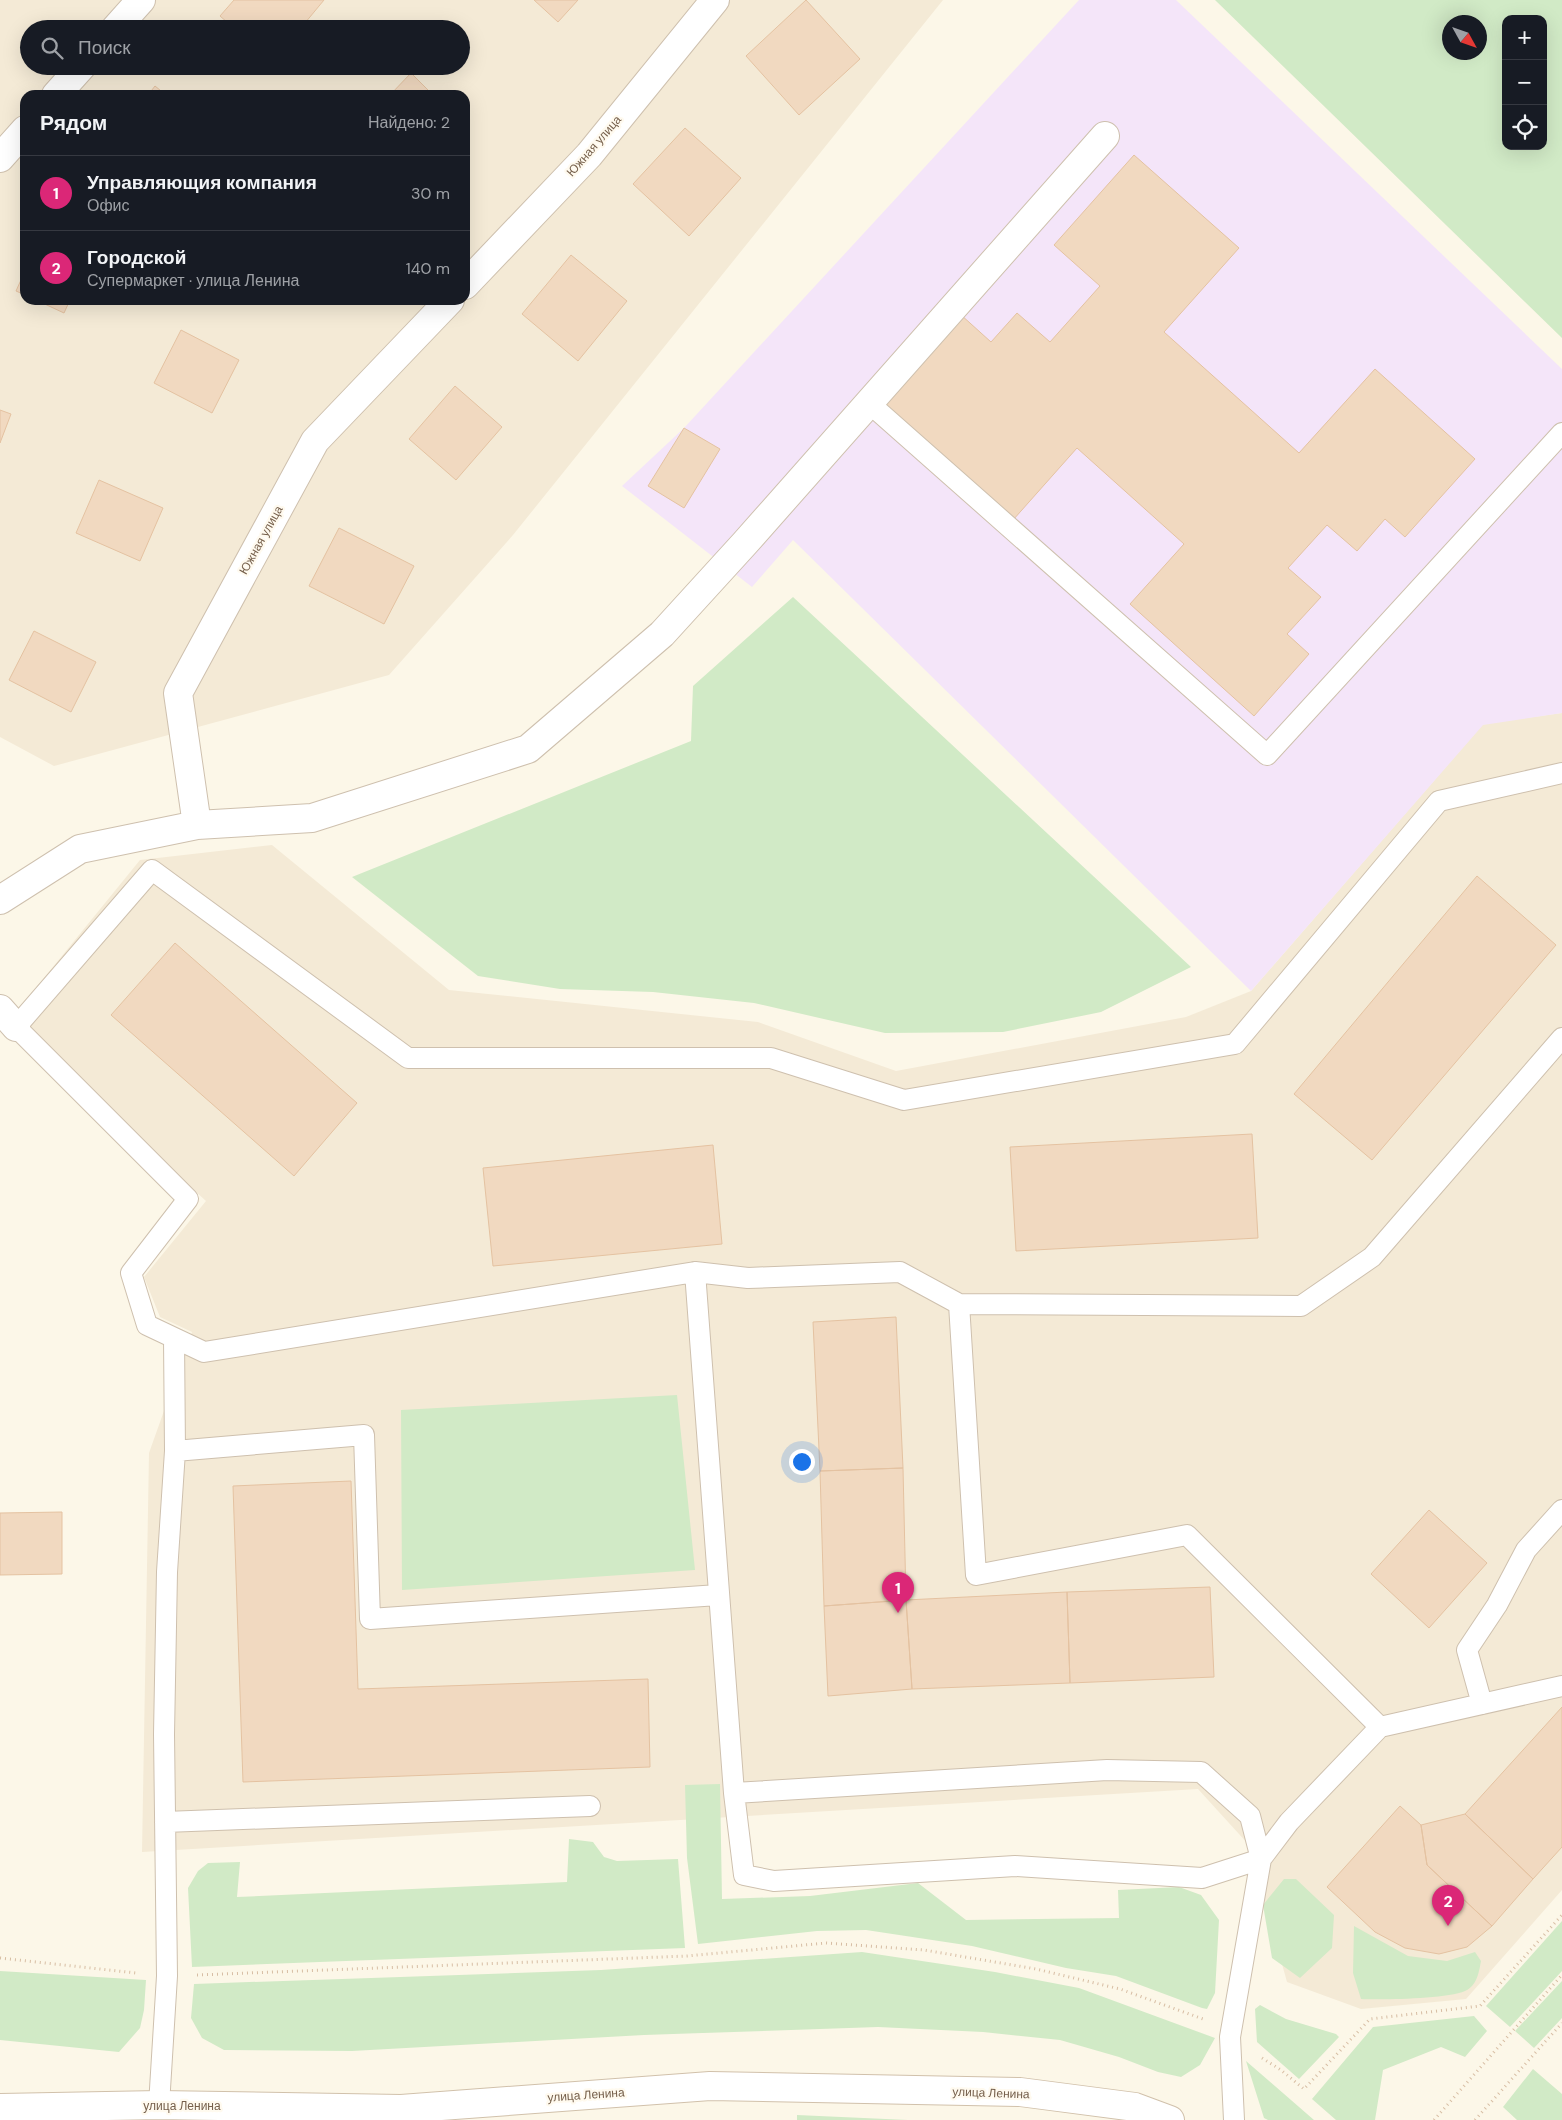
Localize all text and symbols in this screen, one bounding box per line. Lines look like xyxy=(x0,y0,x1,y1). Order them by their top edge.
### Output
north arrow xyxy=(1442,15,1487,60)
map controls xyxy=(1502,15,1547,150)
button: + xyxy=(1502,15,1547,60)
search box xyxy=(20,20,470,75)
icon: search xyxy=(38,34,66,62)
text: Поиск xyxy=(78,35,131,60)
button: − xyxy=(1502,60,1547,105)
button: locate xyxy=(1502,105,1547,150)
text: Рядом xyxy=(40,109,107,137)
text: Найдено: 2 xyxy=(368,112,450,133)
street label: Южная улица xyxy=(563,112,625,180)
text: Управляющия компания xyxy=(87,170,317,195)
text: 1 xyxy=(53,183,59,204)
text: 30 m xyxy=(411,183,450,204)
text: Офис xyxy=(87,195,130,216)
text: Городской xyxy=(87,245,186,270)
text: 2 xyxy=(51,258,61,279)
text: 140 m xyxy=(406,258,450,279)
text: Супермаркет · улица Ленина xyxy=(87,270,300,291)
street label: Южная улица xyxy=(236,503,287,577)
your location xyxy=(789,1449,815,1475)
pin: 1 xyxy=(882,1572,914,1613)
pin: 2 xyxy=(1432,1885,1464,1926)
street label: улица Ленина xyxy=(547,2084,625,2106)
street label: улица Ленина xyxy=(952,2084,1030,2102)
street label: улица Ленина xyxy=(143,2098,221,2114)

